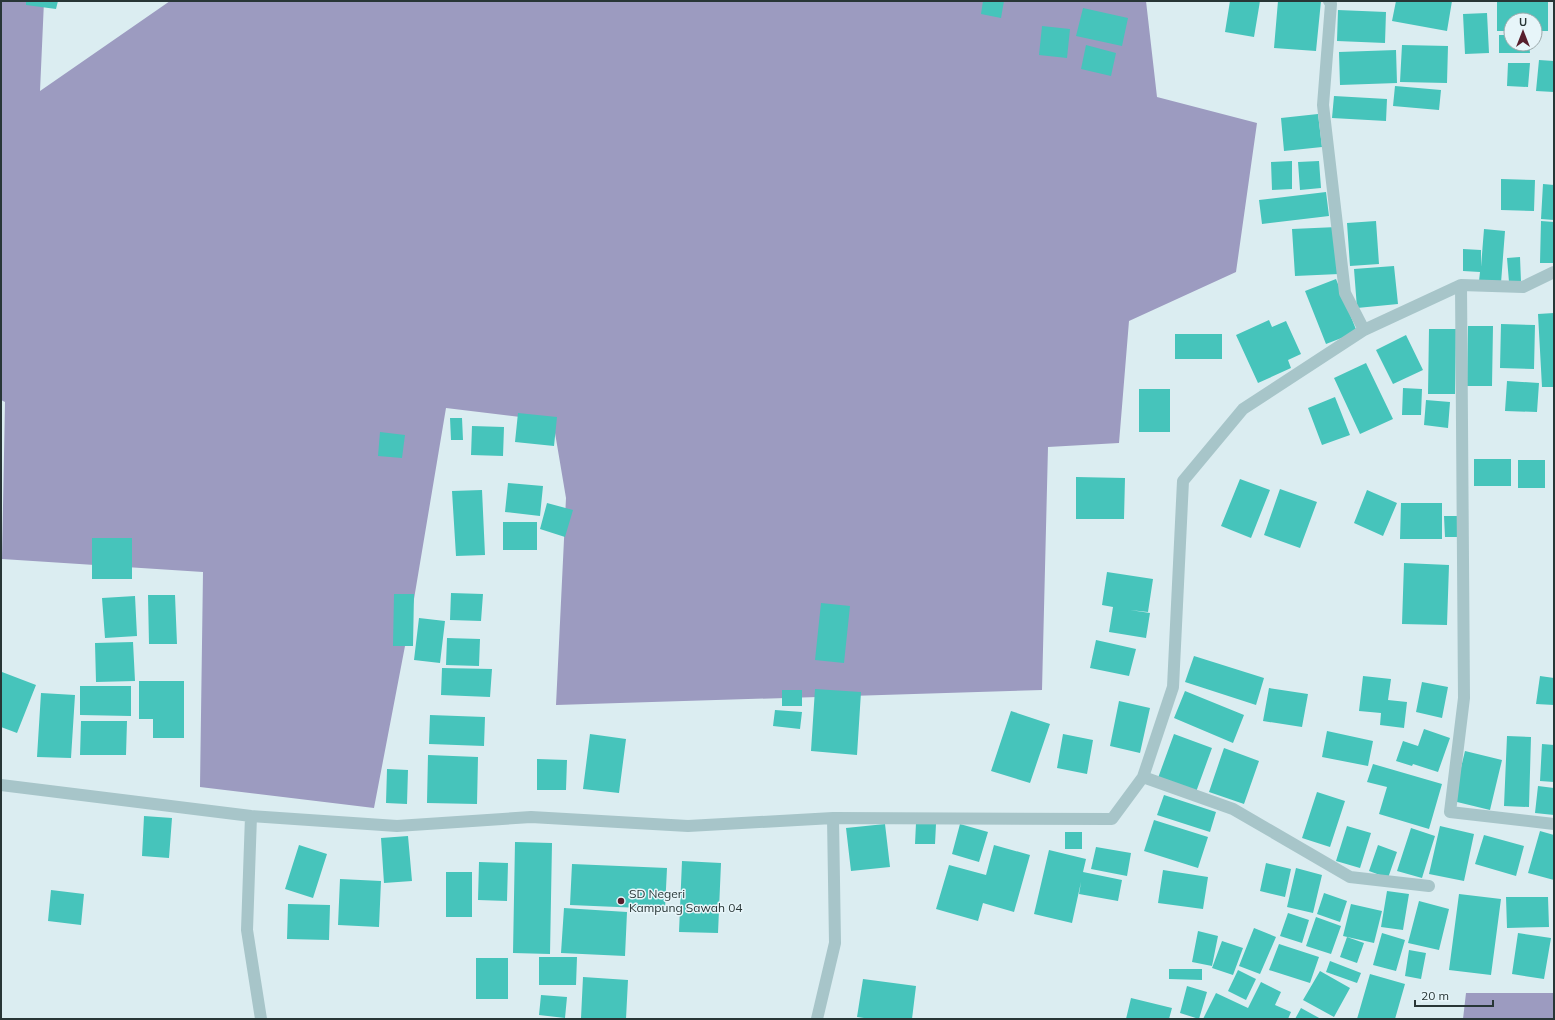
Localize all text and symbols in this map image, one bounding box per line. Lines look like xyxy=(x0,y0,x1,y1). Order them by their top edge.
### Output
north arrow xyxy=(1503,12,1543,52)
text: U xyxy=(1519,15,1527,29)
place label: SD Negeri Kampung Sawah 04 xyxy=(629,886,743,915)
marker: SD Negeri Kampung Sawah 04 xyxy=(616,896,626,906)
scale bar xyxy=(1415,982,1493,1008)
text: 20 m xyxy=(1421,988,1449,1003)

